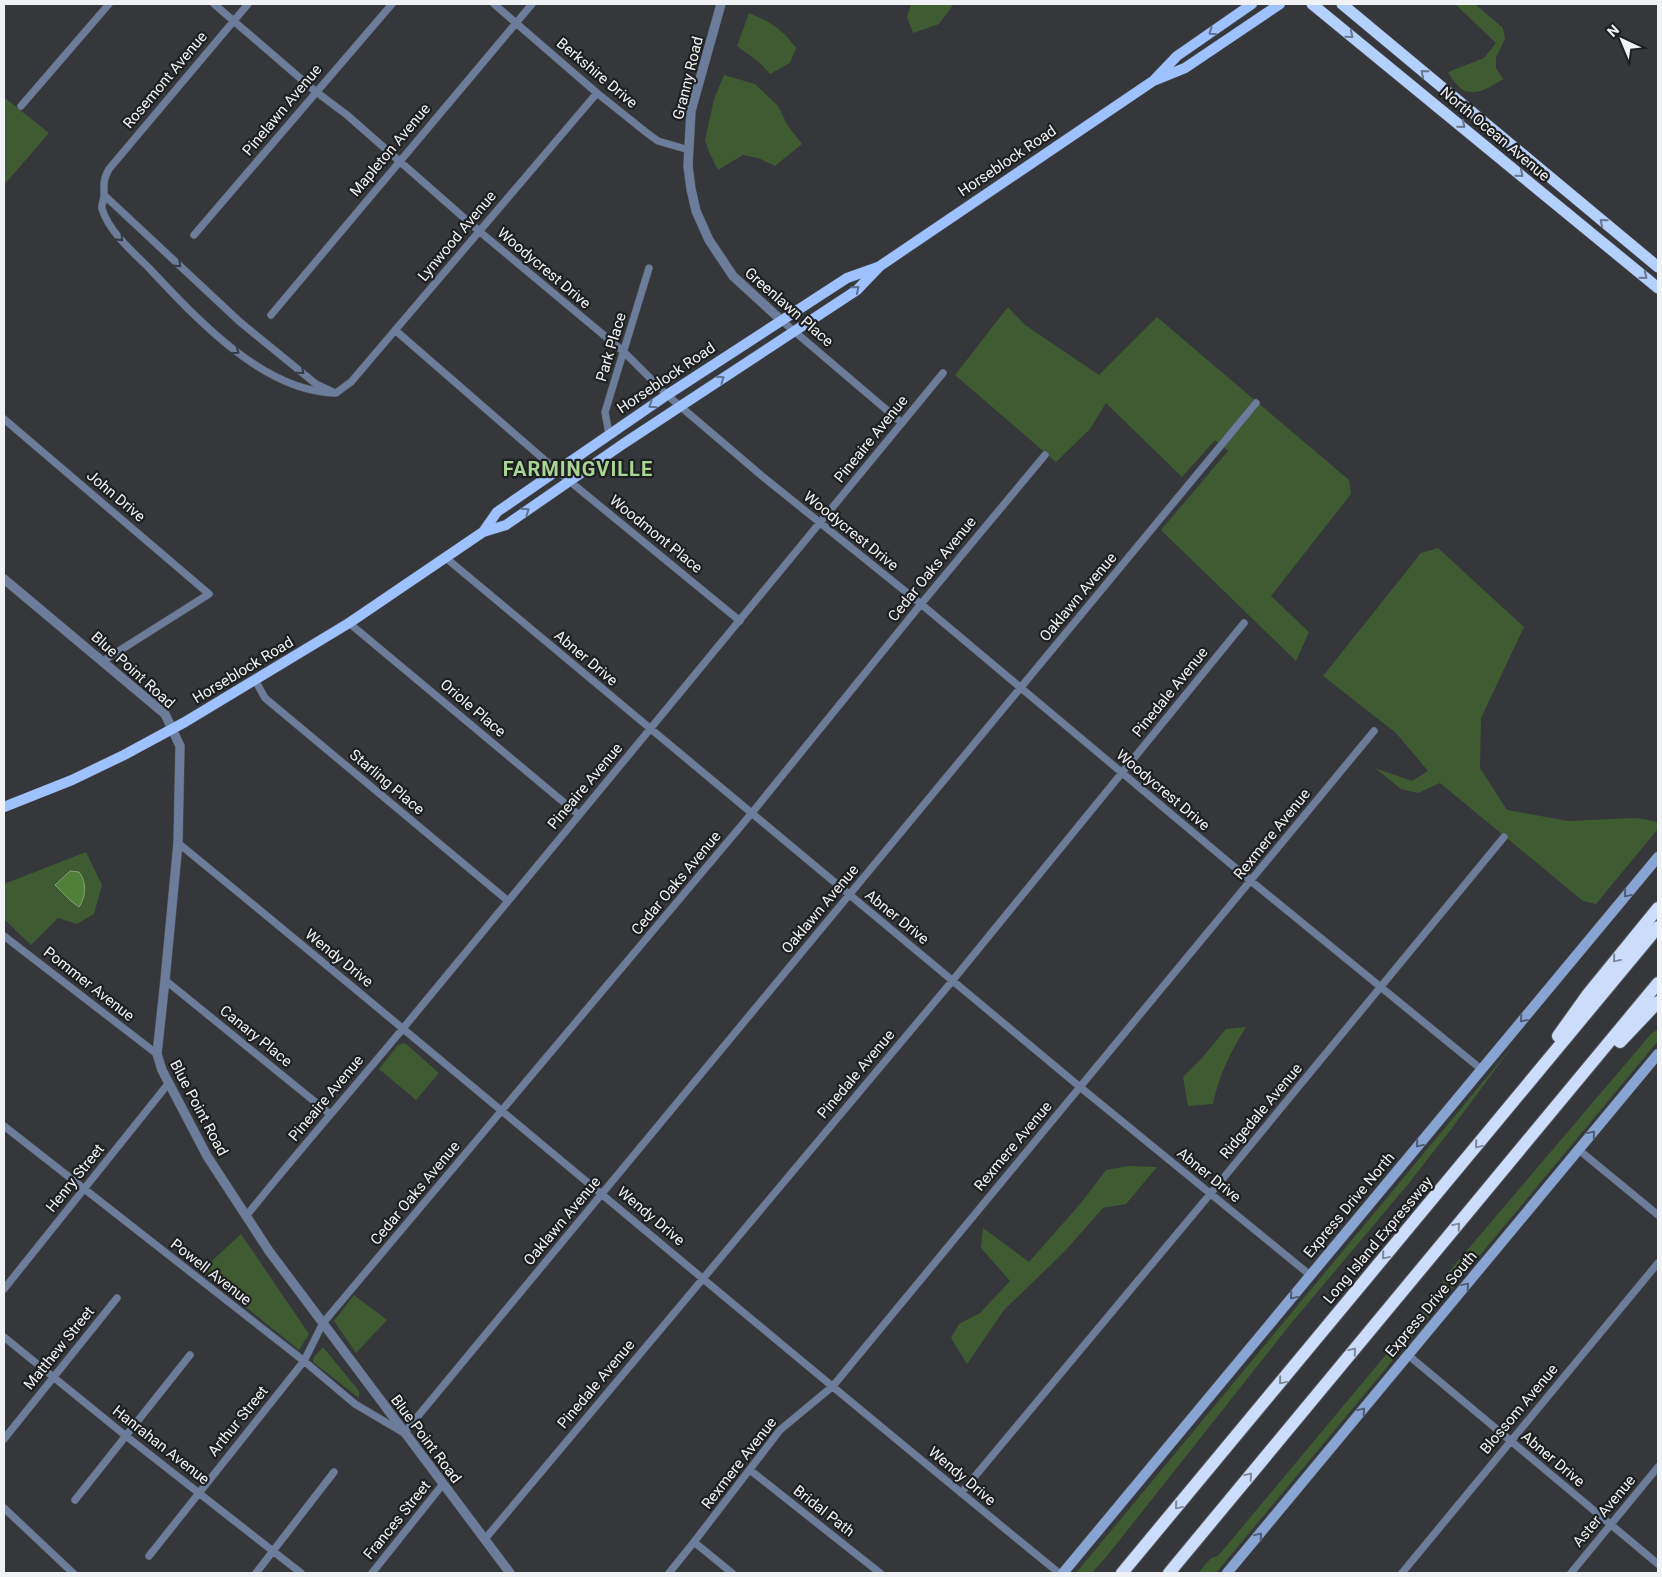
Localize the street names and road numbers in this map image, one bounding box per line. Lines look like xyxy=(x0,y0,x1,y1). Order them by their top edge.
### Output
street label: Rosemont Avenue xyxy=(119,28,211,132)
street label: Berkshire Drive xyxy=(553,34,641,112)
street label: Granny Road xyxy=(669,35,707,121)
street label: Pinelawn Avenue xyxy=(239,61,325,159)
street label: North Ocean Avenue xyxy=(1437,83,1553,185)
street label: Mapleton Avenue xyxy=(346,100,434,200)
street label: Horseblock Road xyxy=(955,122,1059,200)
street label: Lynwood Avenue xyxy=(414,187,500,285)
street label: Woodycrest Drive xyxy=(494,224,594,312)
street label: Greenlawn Place xyxy=(741,264,837,350)
street label: Park Place xyxy=(592,310,630,384)
street label: Horseblock Road xyxy=(614,339,718,417)
street label: Pineaire Avenue xyxy=(830,392,912,486)
street label: John Drive xyxy=(83,466,149,526)
street label: Woodycrest Drive xyxy=(800,487,902,575)
street label: Woodmont Place xyxy=(606,491,706,577)
street label: Cedar Oaks Avenue xyxy=(884,513,980,625)
street label: Oaklawn Avenue xyxy=(1036,549,1120,645)
street label: Abner Drive xyxy=(551,626,621,690)
street label: Blue Point Road xyxy=(88,628,178,712)
street label: Horseblock Road xyxy=(189,633,297,707)
street label: Pinedale Avenue xyxy=(1128,643,1212,741)
street label: Oriole Place xyxy=(437,675,509,741)
street label: Pineaire Avenue xyxy=(544,739,626,833)
street label: Starling Place xyxy=(346,746,428,818)
street label: Woodycrest Drive xyxy=(1113,746,1213,834)
street label: Rexmere Avenue xyxy=(1230,785,1314,883)
street label: Cedar Oaks Avenue xyxy=(627,827,725,938)
street label: Oaklawn Avenue xyxy=(778,861,862,957)
street label: Abner Drive xyxy=(861,886,933,948)
street label: Wendy Drive xyxy=(301,925,377,991)
street label: Pommer Avenue xyxy=(40,943,138,1025)
street label: Canary Place xyxy=(216,1001,296,1071)
street label: Pinedale Avenue xyxy=(814,1026,898,1122)
street label: Pineaire Avenue xyxy=(285,1051,367,1145)
street label: Blue Point Road xyxy=(166,1057,232,1159)
street label: Ridgedale Avenue xyxy=(1216,1060,1306,1162)
street label: Rexmere Avenue xyxy=(970,1098,1056,1194)
street label: Cedar Oaks Avenue xyxy=(366,1137,464,1248)
street label: Henry Street xyxy=(42,1140,108,1216)
street label: Abner Drive xyxy=(1173,1144,1245,1206)
street label: Express Drive North xyxy=(1300,1149,1398,1261)
street label: Oaklawn Avenue xyxy=(520,1173,604,1269)
street label: Long Island Expressway xyxy=(1320,1173,1436,1307)
street label: Wendy Drive xyxy=(614,1183,688,1249)
street label: Powell Avenue xyxy=(167,1235,255,1309)
street label: Express Drive South xyxy=(1381,1247,1481,1361)
street label: Matthew Street xyxy=(20,1303,98,1393)
street label: Pinedale Avenue xyxy=(554,1336,638,1432)
street label: Blossom Avenue xyxy=(1476,1360,1562,1457)
street label: Arthur Street xyxy=(204,1382,272,1460)
street label: Blue Point Road xyxy=(387,1391,465,1487)
street label: Hanrahan Avenue xyxy=(109,1402,213,1488)
street label: Rexmere Avenue xyxy=(698,1414,780,1512)
street label: Abner Drive xyxy=(1518,1427,1588,1491)
street label: Wendy Drive xyxy=(925,1443,999,1509)
street label: Aster Avenue xyxy=(1569,1471,1639,1551)
street label: Frances Street xyxy=(360,1477,434,1563)
street label: Bridal Path xyxy=(790,1482,858,1540)

